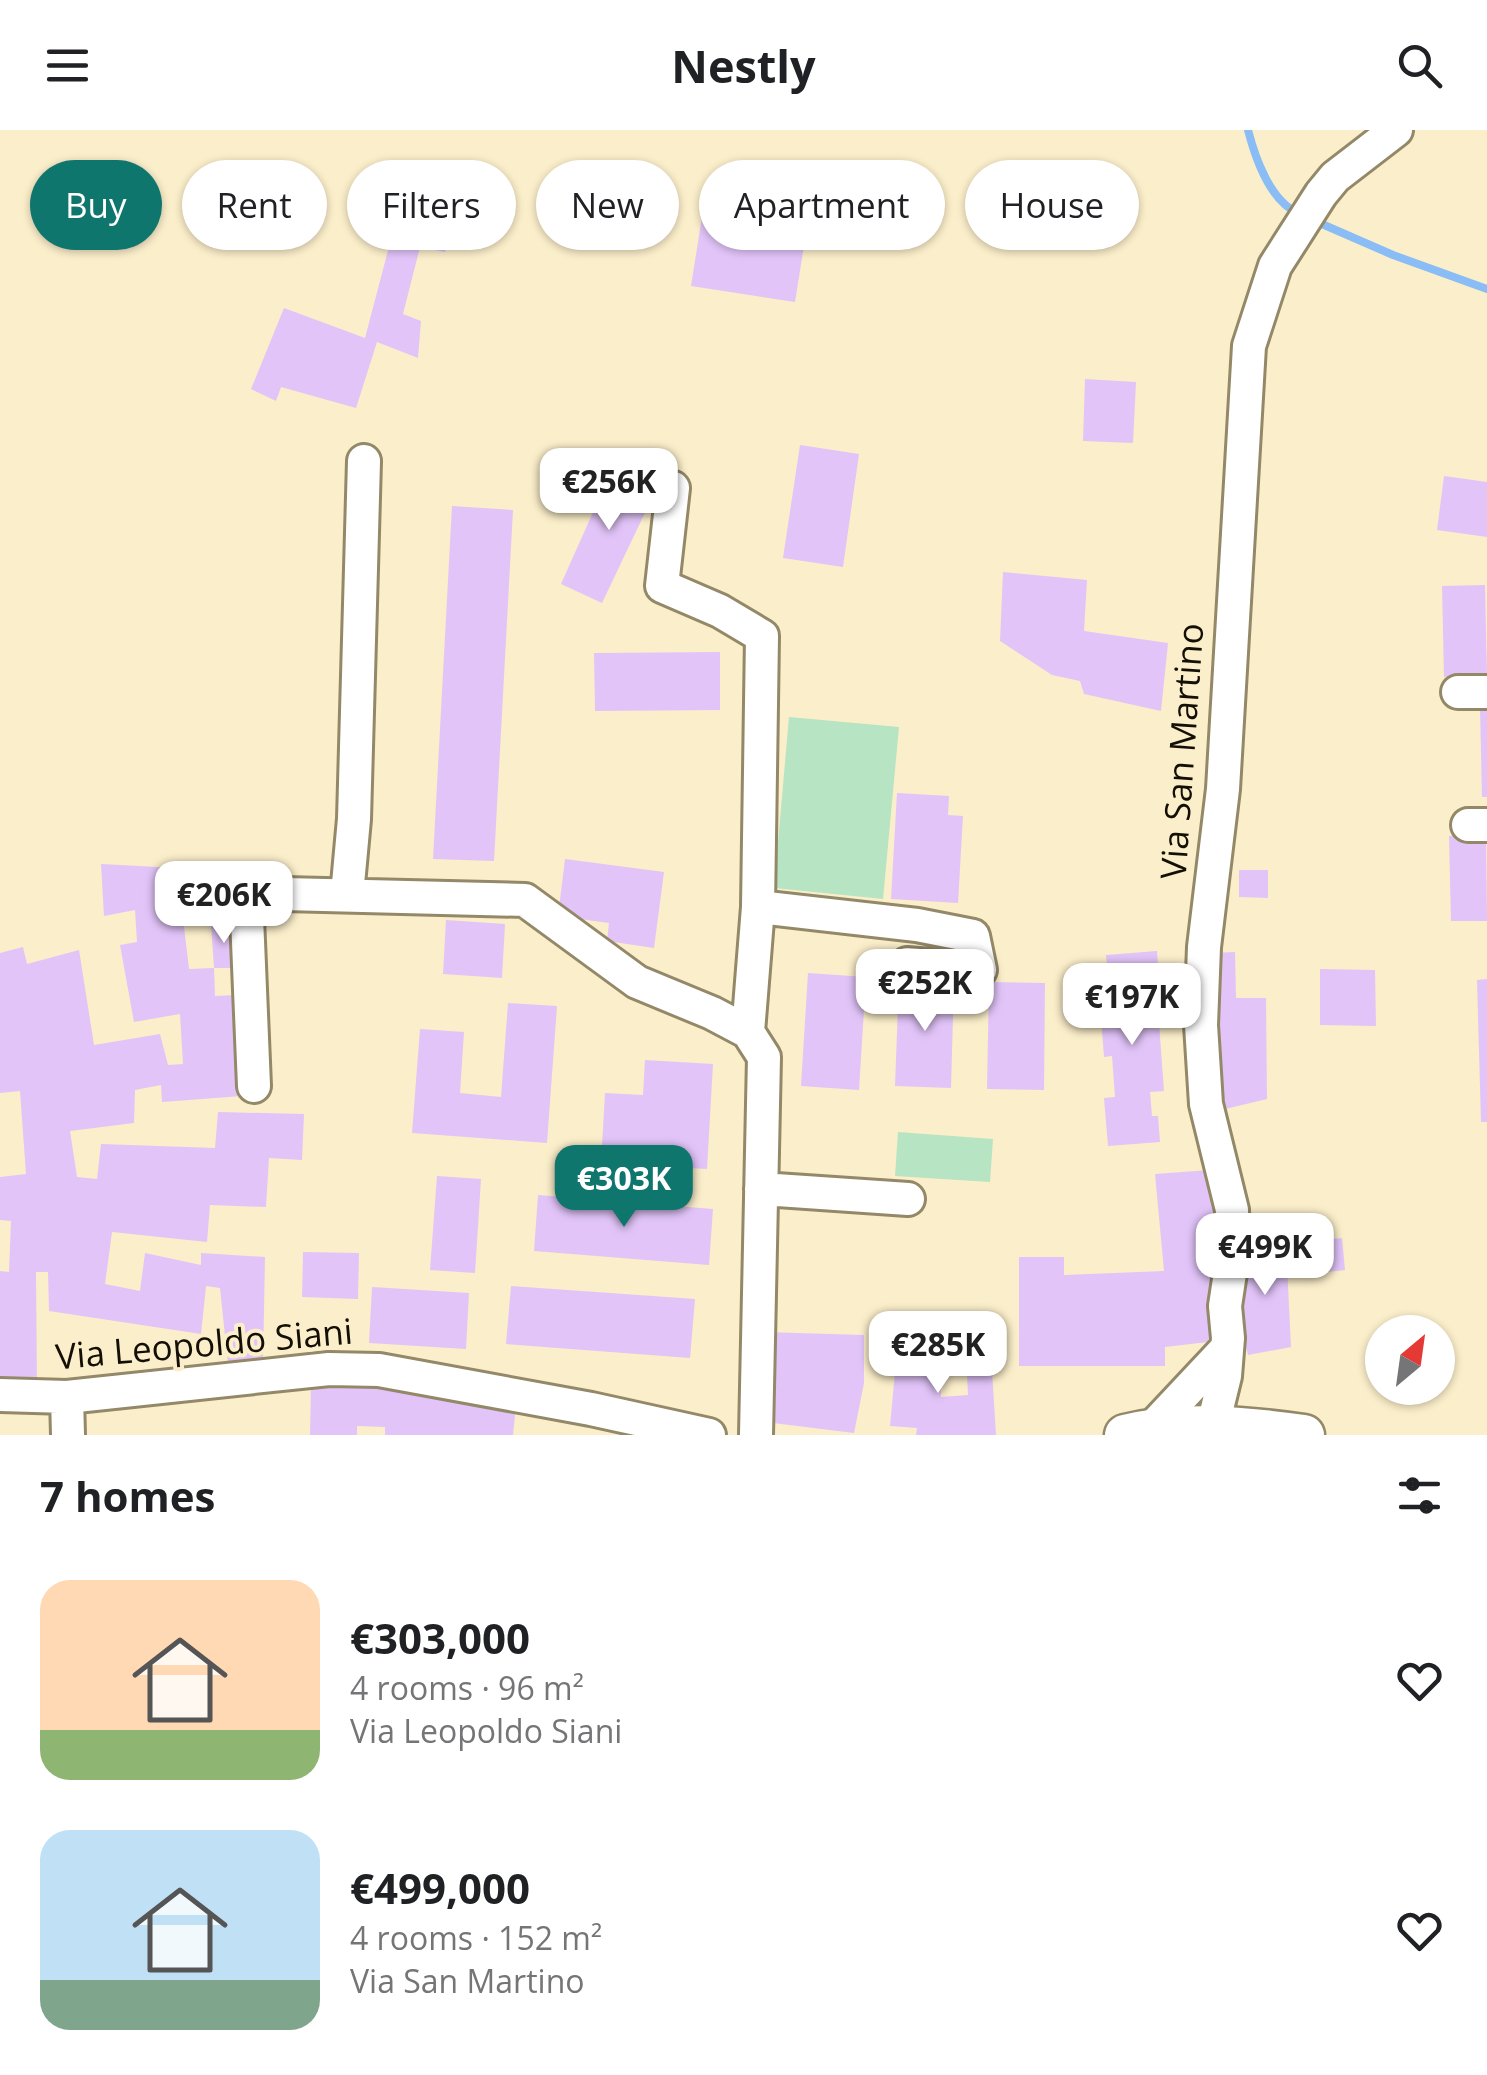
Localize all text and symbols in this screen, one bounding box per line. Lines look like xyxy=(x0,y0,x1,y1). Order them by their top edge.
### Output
text: Nestly xyxy=(671,35,816,96)
icon: menu xyxy=(40,38,95,93)
icon: search xyxy=(1392,38,1447,93)
chip: Buy xyxy=(30,160,162,250)
chip: Rent xyxy=(182,160,327,250)
chip: Filters xyxy=(347,160,516,250)
chip: New xyxy=(536,160,679,250)
chip: Apartment xyxy=(699,160,945,250)
chip: House xyxy=(965,160,1139,250)
pin: €256K xyxy=(539,448,679,533)
text: €256K xyxy=(562,459,656,502)
street label: Via San Martino xyxy=(1149,621,1213,881)
pin: €206K xyxy=(154,861,294,946)
text: €206K xyxy=(177,872,271,915)
pin: €252K xyxy=(855,949,995,1034)
text: €252K xyxy=(878,960,972,1003)
pin: €197K xyxy=(1062,963,1202,1048)
text: €197K xyxy=(1085,974,1179,1017)
pin: €303K xyxy=(554,1145,694,1230)
text: €303K xyxy=(577,1156,671,1199)
pin: €499K xyxy=(1195,1213,1335,1298)
text: €499K xyxy=(1218,1224,1312,1267)
street label: Via Leopoldo Siani xyxy=(54,1307,354,1379)
pin: €285K xyxy=(868,1311,1008,1396)
north arrow xyxy=(1365,1315,1455,1405)
map controls xyxy=(1365,1315,1455,1405)
text: €285K xyxy=(891,1322,985,1365)
text: 7 homes xyxy=(40,1467,215,1524)
icon: filters xyxy=(1392,1468,1447,1523)
text: €303,000 xyxy=(350,1609,530,1666)
icon: home xyxy=(120,1620,240,1740)
icon: heart xyxy=(1392,1653,1447,1708)
text: 4 rooms · 96 m² xyxy=(350,1666,584,1709)
text: Via Leopoldo Siani xyxy=(350,1709,622,1752)
text: €499,000 xyxy=(350,1859,530,1916)
icon: home xyxy=(120,1870,240,1990)
icon: heart xyxy=(1392,1903,1447,1958)
text: 4 rooms · 152 m² xyxy=(350,1916,602,1959)
text: Via San Martino xyxy=(350,1959,585,2002)

